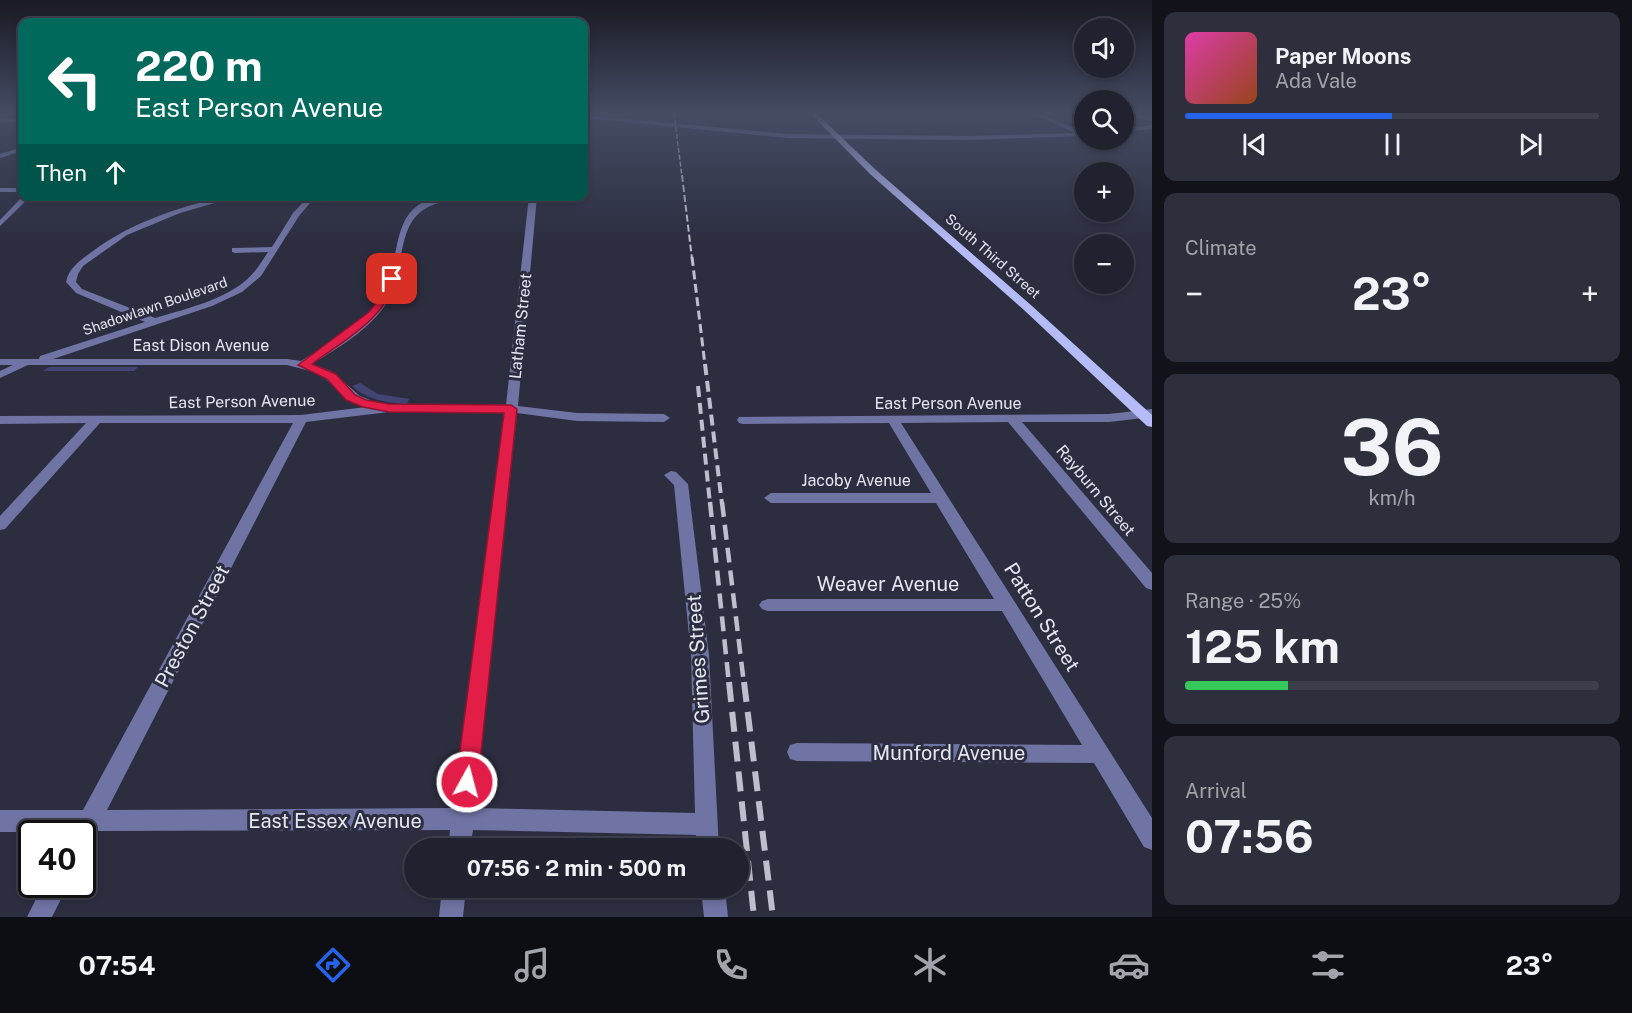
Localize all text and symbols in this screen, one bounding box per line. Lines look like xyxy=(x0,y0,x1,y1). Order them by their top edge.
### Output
map controls xyxy=(1074,18,1134,294)
button: sound xyxy=(1074,18,1134,78)
text: 220 m xyxy=(135,41,263,90)
icon: left xyxy=(36,42,114,120)
text: Paper Moons xyxy=(1275,43,1411,69)
text: Ada Vale xyxy=(1275,69,1357,93)
button: search xyxy=(1074,90,1134,150)
text: East Person Avenue xyxy=(135,91,383,123)
icon: previous xyxy=(1238,128,1271,161)
icon: pause xyxy=(1376,128,1409,161)
icon: next xyxy=(1514,128,1547,161)
icon: ahead xyxy=(99,156,132,189)
text: Then xyxy=(36,160,87,186)
button: + xyxy=(1074,162,1134,222)
street label: South Third Street xyxy=(942,211,1044,301)
button: − xyxy=(1074,234,1134,294)
text: Climate xyxy=(1185,236,1257,260)
pin xyxy=(366,253,417,304)
icon: arrive xyxy=(375,262,408,295)
text: 23° xyxy=(1352,267,1432,320)
street label: Latham Street xyxy=(505,272,535,380)
street label: Shadowlawn Boulevard xyxy=(81,274,229,338)
text: − xyxy=(1185,275,1203,313)
text: + xyxy=(1581,275,1599,313)
street label: East Dison Avenue xyxy=(133,336,269,355)
street label: East Person Avenue xyxy=(168,391,316,412)
street label: East Person Avenue xyxy=(874,394,1022,413)
text: 36 xyxy=(1340,401,1444,493)
street label: Rayburn Street xyxy=(1052,441,1139,540)
street label: Jacoby Avenue xyxy=(801,471,911,490)
text: km/h xyxy=(1368,486,1416,510)
street label: Patton Street xyxy=(999,558,1085,676)
street label: Preston Street xyxy=(150,561,234,691)
street label: Weaver Avenue xyxy=(817,572,959,596)
text: Range · 25% xyxy=(1185,589,1301,613)
street label: Grimes Street xyxy=(682,594,714,724)
text: 125 km xyxy=(1185,620,1340,673)
street label: Munford Avenue xyxy=(873,741,1025,765)
position arrow xyxy=(435,750,499,814)
text: Arrival xyxy=(1185,779,1247,803)
street label: East Essex Avenue xyxy=(248,809,422,833)
text: 07:56 xyxy=(1185,810,1314,863)
speed limit sign: 40 xyxy=(18,820,96,898)
text: 07:56 · 2 min · 500 m xyxy=(467,855,686,881)
icon: directions xyxy=(312,944,354,986)
icon: music xyxy=(511,944,553,986)
icon: phone xyxy=(710,944,752,986)
icon: climate xyxy=(909,944,951,986)
icon: car xyxy=(1108,944,1150,986)
icon: filters xyxy=(1307,944,1349,986)
text: 07:54 xyxy=(78,949,156,981)
text: 23° xyxy=(1506,949,1554,981)

